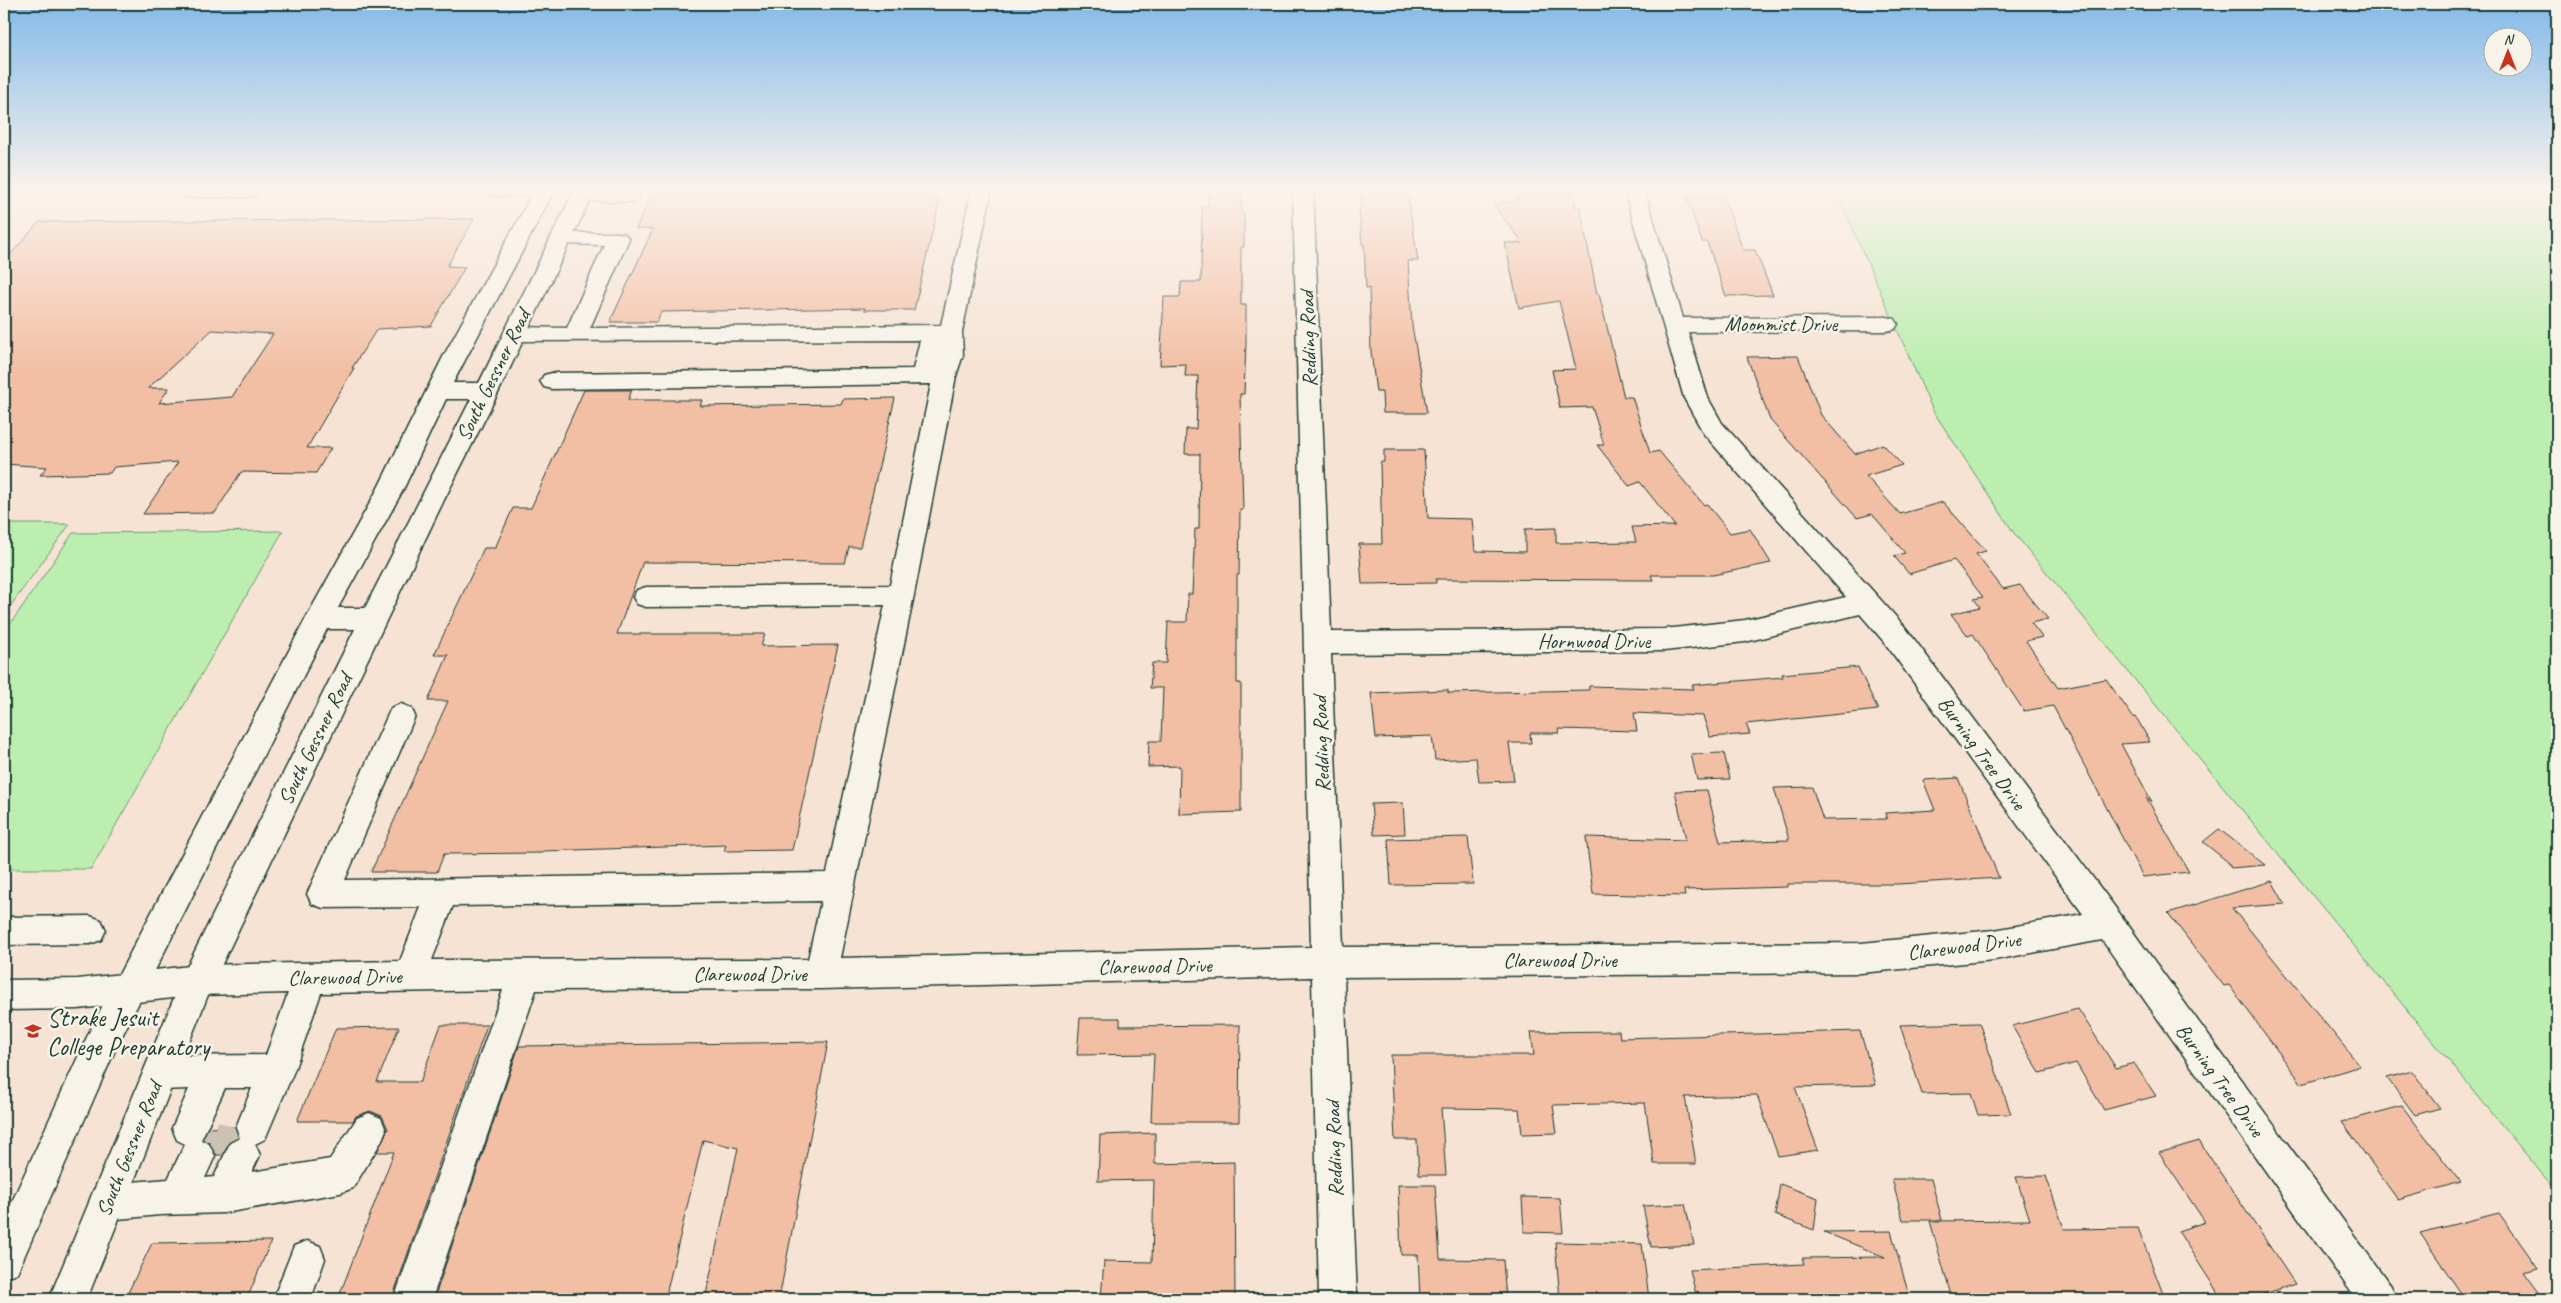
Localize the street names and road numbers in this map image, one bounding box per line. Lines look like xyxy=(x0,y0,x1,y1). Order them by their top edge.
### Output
street label: Redding Road xyxy=(1293,287,1323,388)
street label: South Gessner Road xyxy=(450,302,538,445)
street label: Moonmist Drive xyxy=(1725,311,1839,337)
street label: Hornwood Drive xyxy=(1538,628,1652,654)
street label: South Gessner Road xyxy=(272,666,360,809)
street label: Burning Tree Drive xyxy=(1932,691,2033,816)
street label: Redding Road xyxy=(1306,692,1336,793)
street label: Clarewood Drive xyxy=(1906,926,2023,966)
street label: Clarewood Drive xyxy=(1503,947,1618,973)
street label: Clarewood Drive xyxy=(1098,952,1213,980)
street label: Clarewood Drive xyxy=(693,961,808,987)
street label: Clarewood Drive xyxy=(288,963,403,991)
street label: Burning Tree Drive xyxy=(2170,1018,2271,1143)
street label: South Gessner Road xyxy=(90,1075,169,1220)
street label: Redding Road xyxy=(1319,1097,1349,1198)

